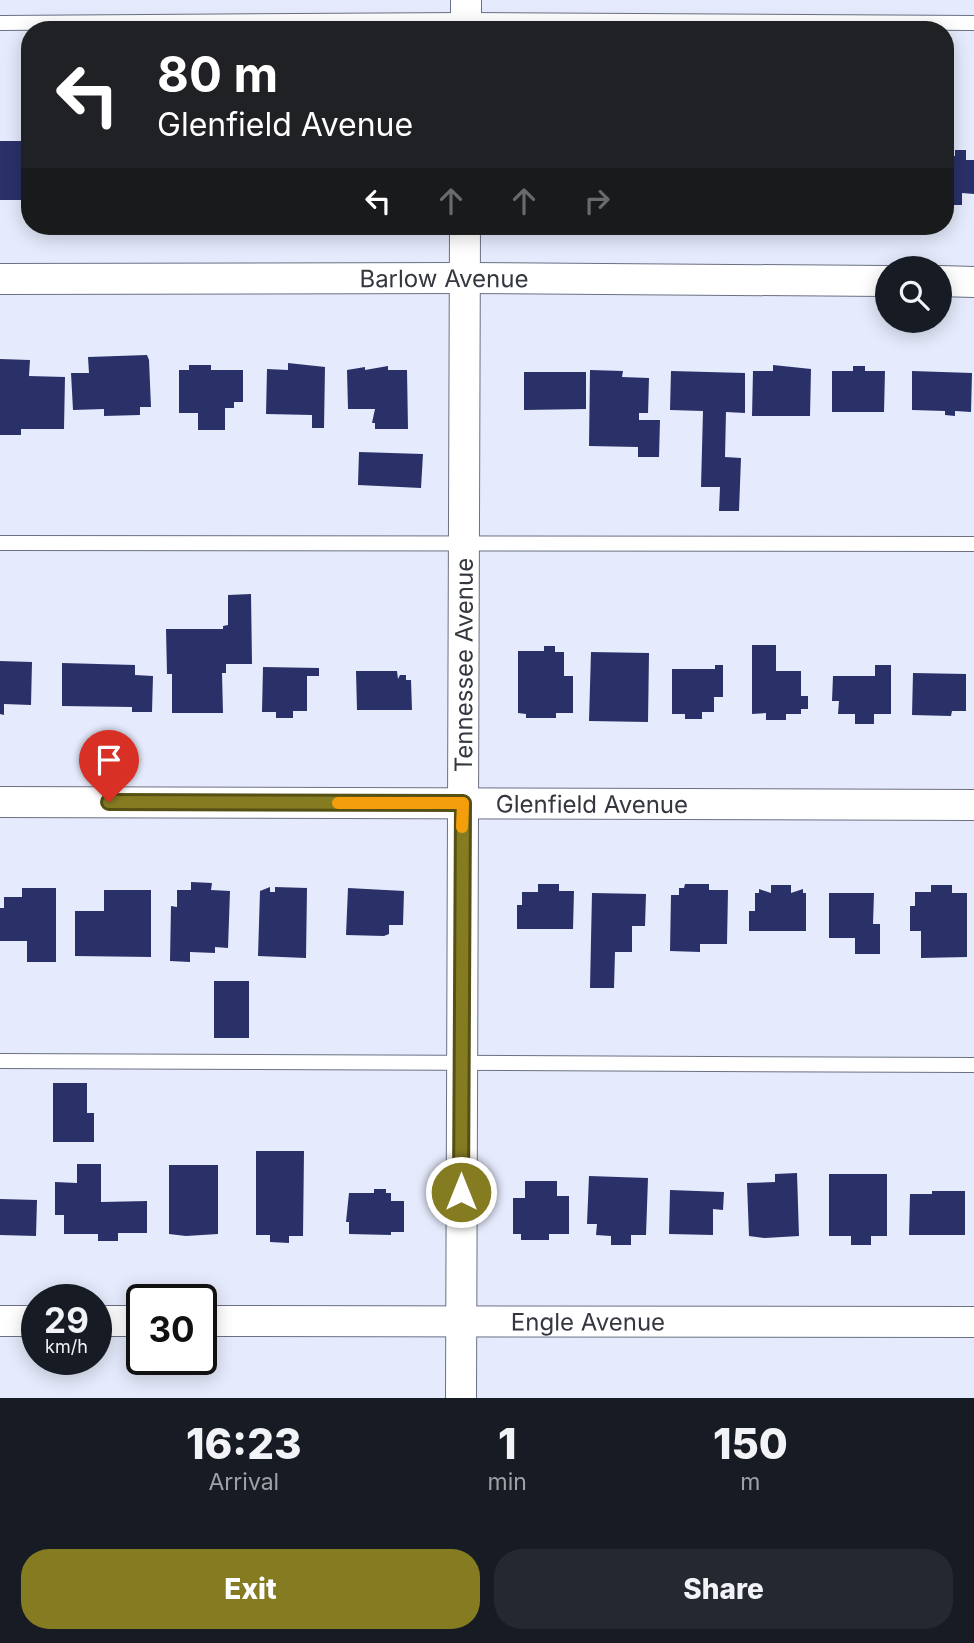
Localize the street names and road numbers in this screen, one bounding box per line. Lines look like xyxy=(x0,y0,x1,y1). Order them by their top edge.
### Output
street label: Barlow Avenue xyxy=(359,263,529,293)
street label: Tennessee Avenue xyxy=(449,558,478,772)
street label: Glenfield Avenue xyxy=(496,789,688,819)
street label: Engle Avenue xyxy=(511,1307,665,1336)

